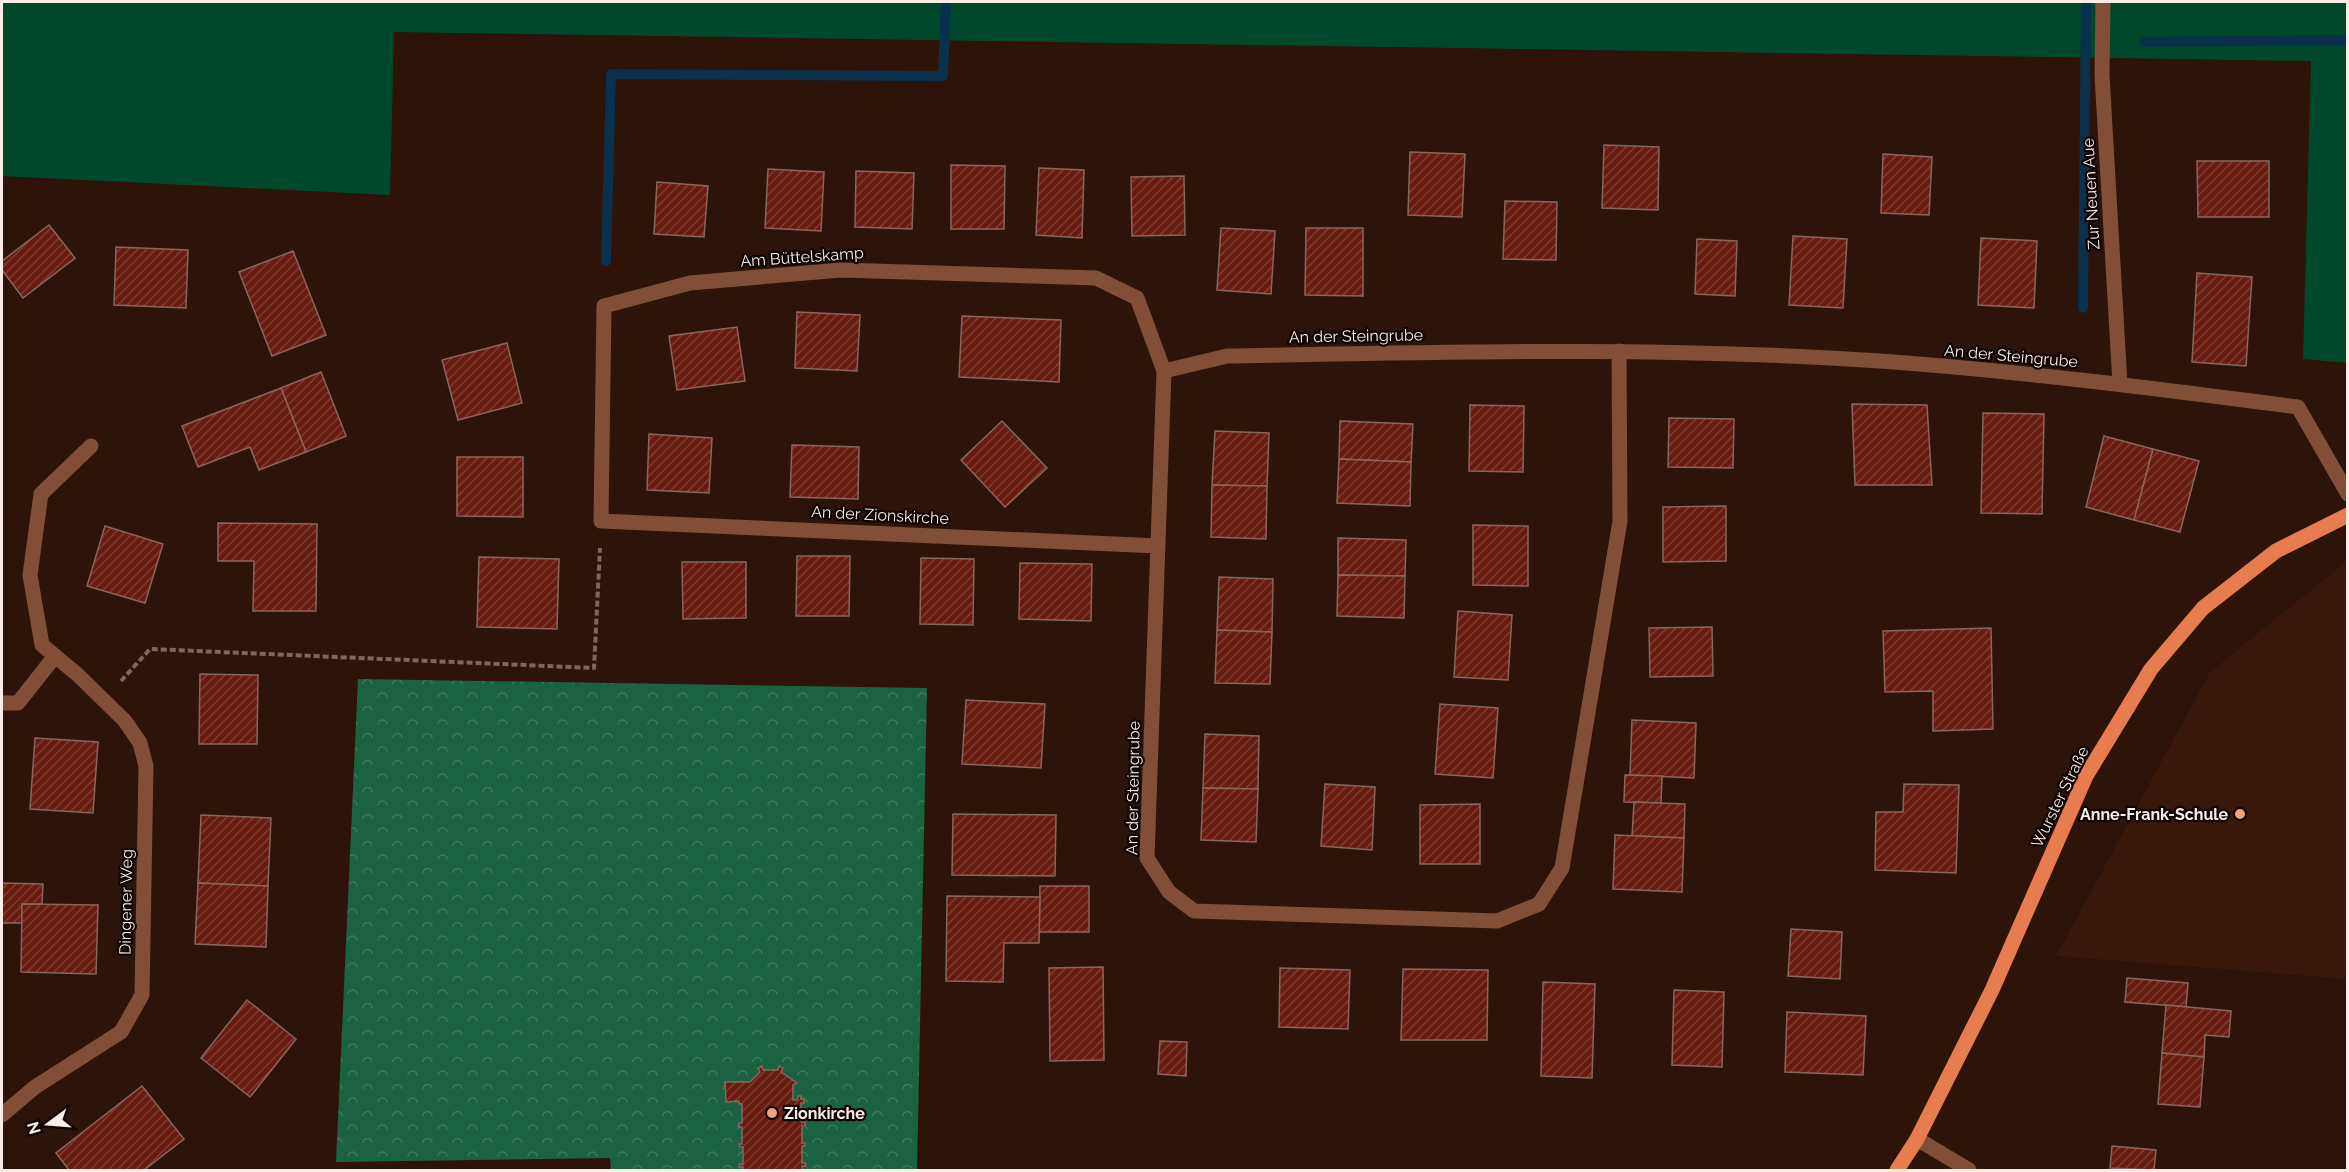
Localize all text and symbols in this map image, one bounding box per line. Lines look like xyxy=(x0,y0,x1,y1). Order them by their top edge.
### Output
street label: Zur Neuen Aue xyxy=(2079,138,2103,250)
street label: Am Büttelskamp xyxy=(740,243,864,271)
street label: An der Steingrube xyxy=(1289,325,1423,347)
street label: An der Steingrube xyxy=(1943,341,2079,371)
street label: An der Zionskirche xyxy=(811,502,949,528)
street label: An der Steingrube xyxy=(1122,721,1144,855)
street label: Wurster Straße xyxy=(2027,743,2093,851)
place label: Anne-Frank-Schule xyxy=(2080,805,2228,824)
marker: Anne-Frank-Schule xyxy=(2233,807,2247,821)
street label: Dingener Weg xyxy=(116,849,136,955)
north arrow xyxy=(18,1094,78,1154)
place label: Zionkirche xyxy=(784,1104,865,1123)
marker: Zionkirche xyxy=(765,1106,779,1120)
text: N xyxy=(23,1120,45,1136)

